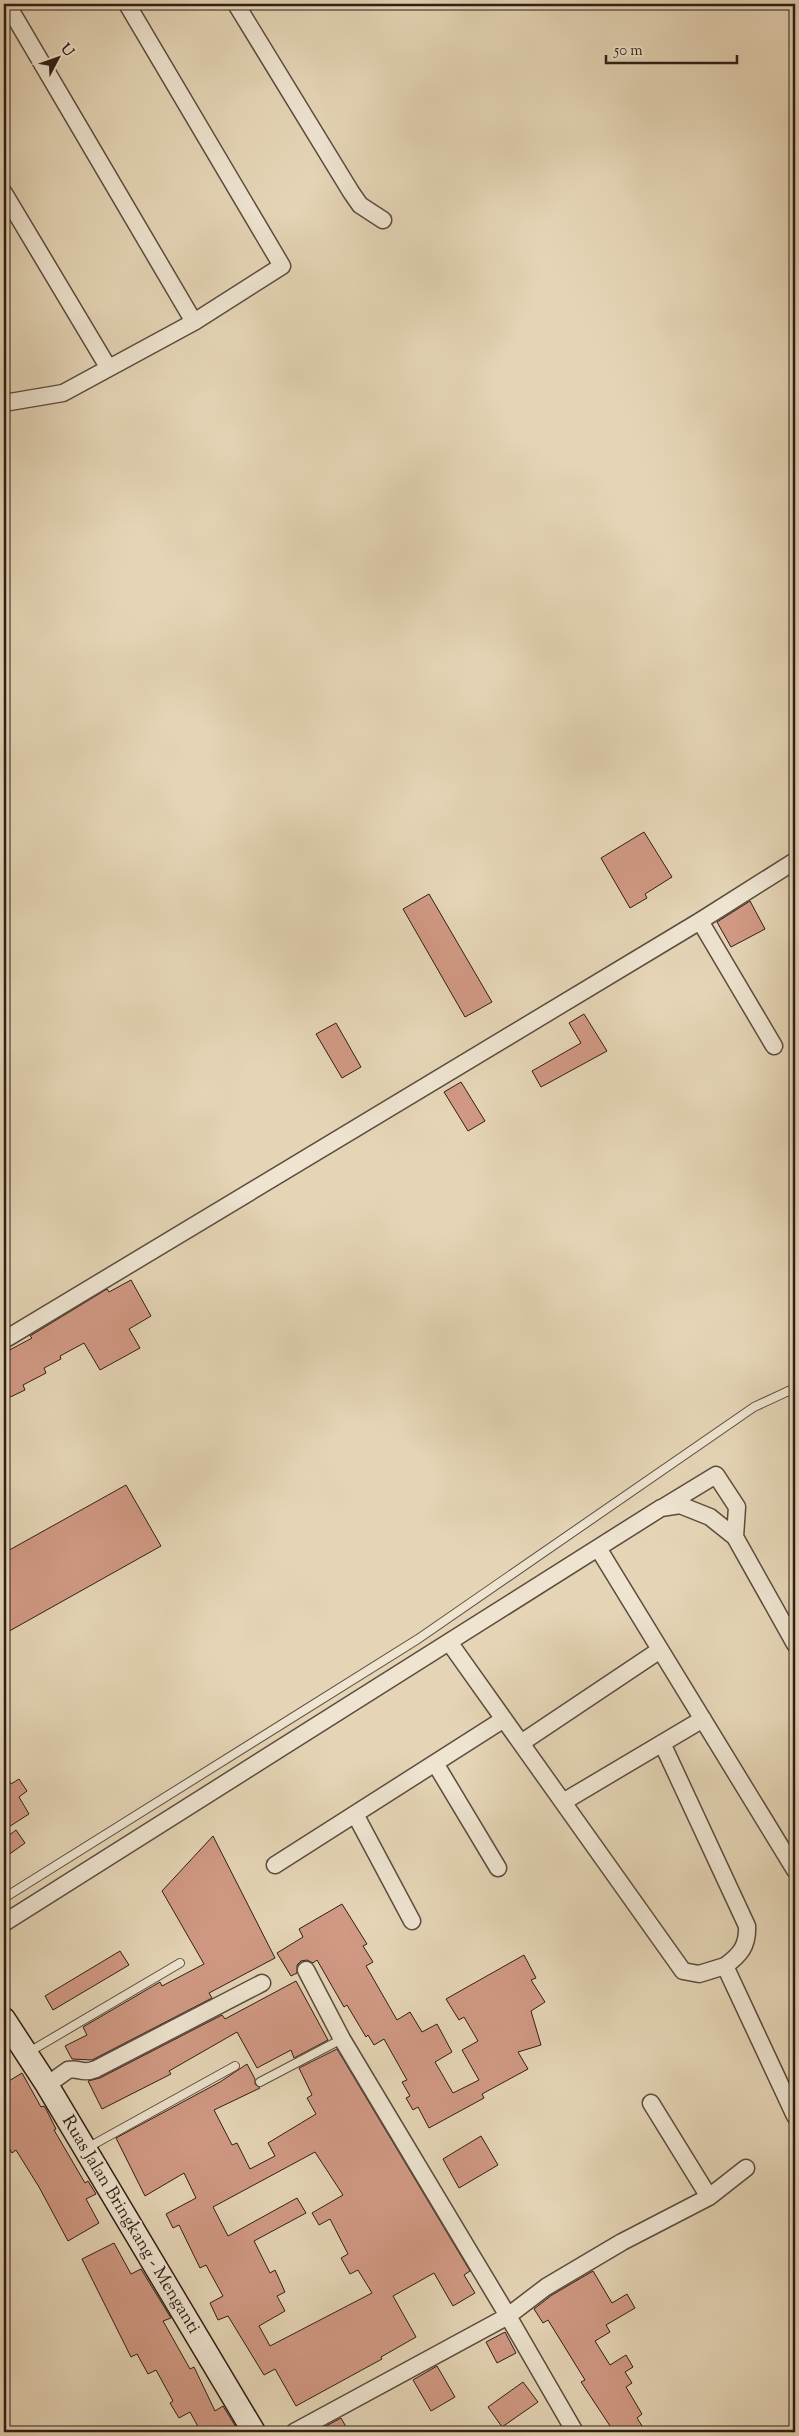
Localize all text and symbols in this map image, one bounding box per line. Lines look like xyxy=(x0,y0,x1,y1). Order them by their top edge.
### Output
north arrow xyxy=(32,32,82,82)
scale bar xyxy=(606,32,738,64)
text: U xyxy=(55,40,78,62)
text: 50 m xyxy=(613,41,643,62)
street label: Ruas Jalan Bringkang - Menganti xyxy=(54,2111,206,2339)

